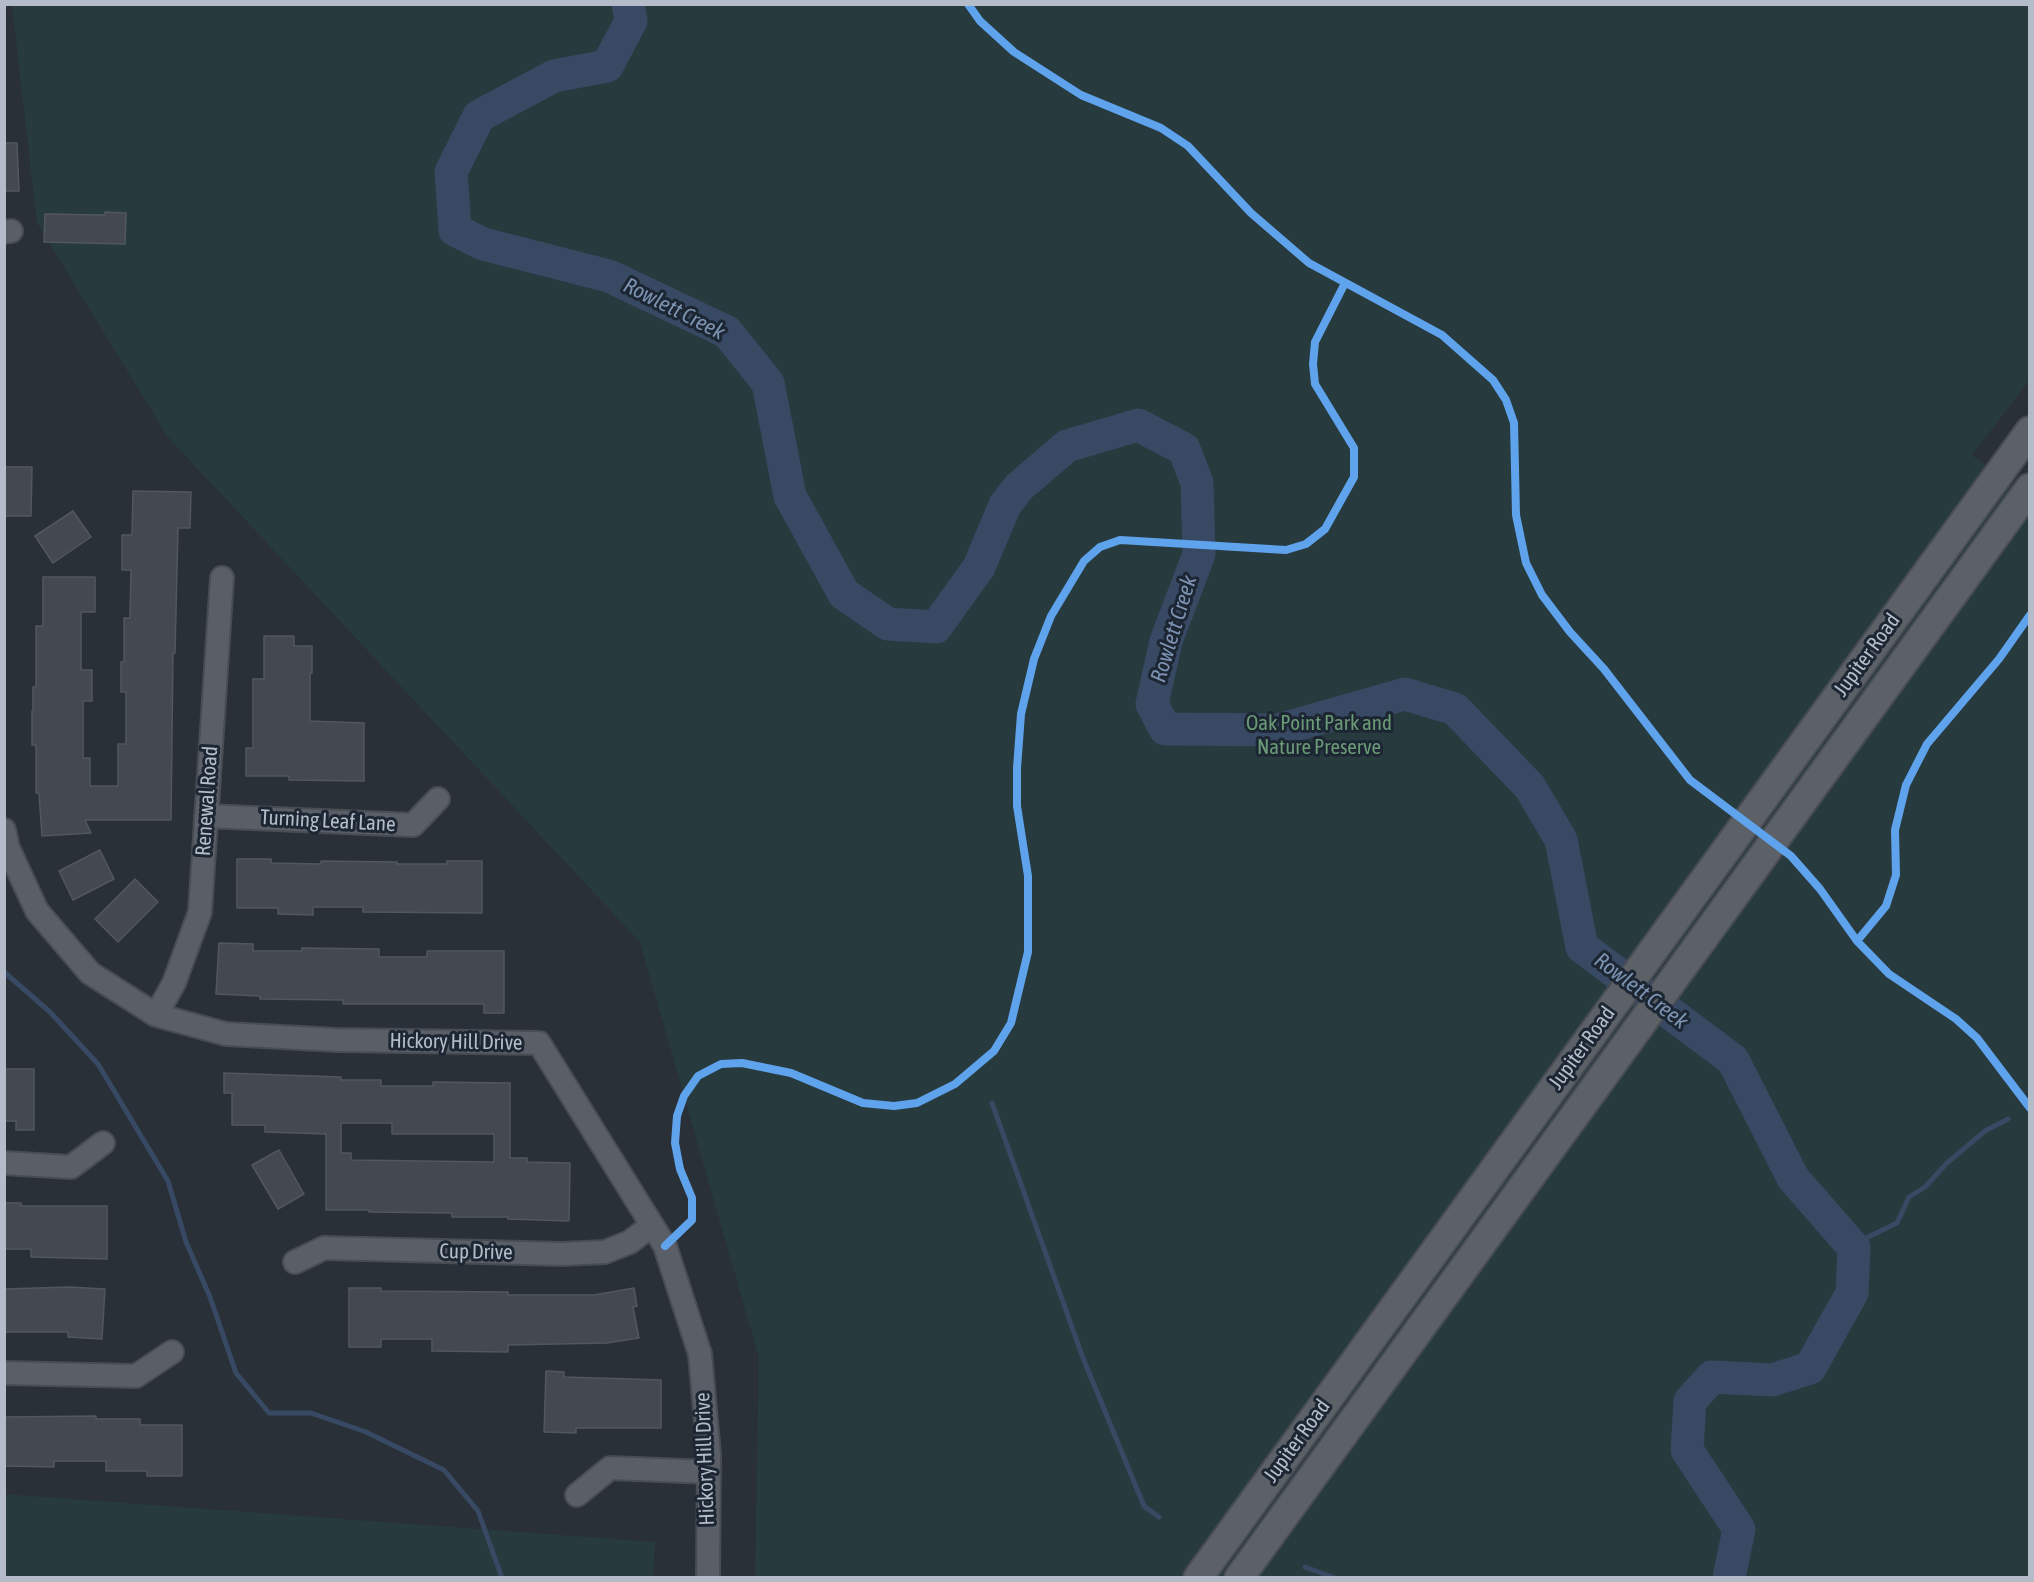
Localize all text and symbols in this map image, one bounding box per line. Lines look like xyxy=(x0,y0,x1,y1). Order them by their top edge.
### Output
water label: Rowlett Creek xyxy=(619,272,729,346)
water label: Rowlett Creek xyxy=(1145,572,1203,686)
street label: Jupiter Road xyxy=(1829,609,1905,701)
park label: Oak Point Park and Nature Preserve xyxy=(1246,710,1392,760)
street label: Renewal Road xyxy=(191,745,223,857)
street label: Turning Leaf Lane xyxy=(260,805,396,837)
water label: Rowlett Creek xyxy=(1589,947,1693,1035)
street label: Jupiter Road xyxy=(1544,1002,1620,1094)
street label: Hickory Hill Drive xyxy=(389,1028,523,1056)
street label: Cup Drive xyxy=(439,1239,513,1265)
street label: Hickory Hill Drive xyxy=(690,1392,720,1526)
street label: Jupiter Road xyxy=(1259,1395,1335,1487)

